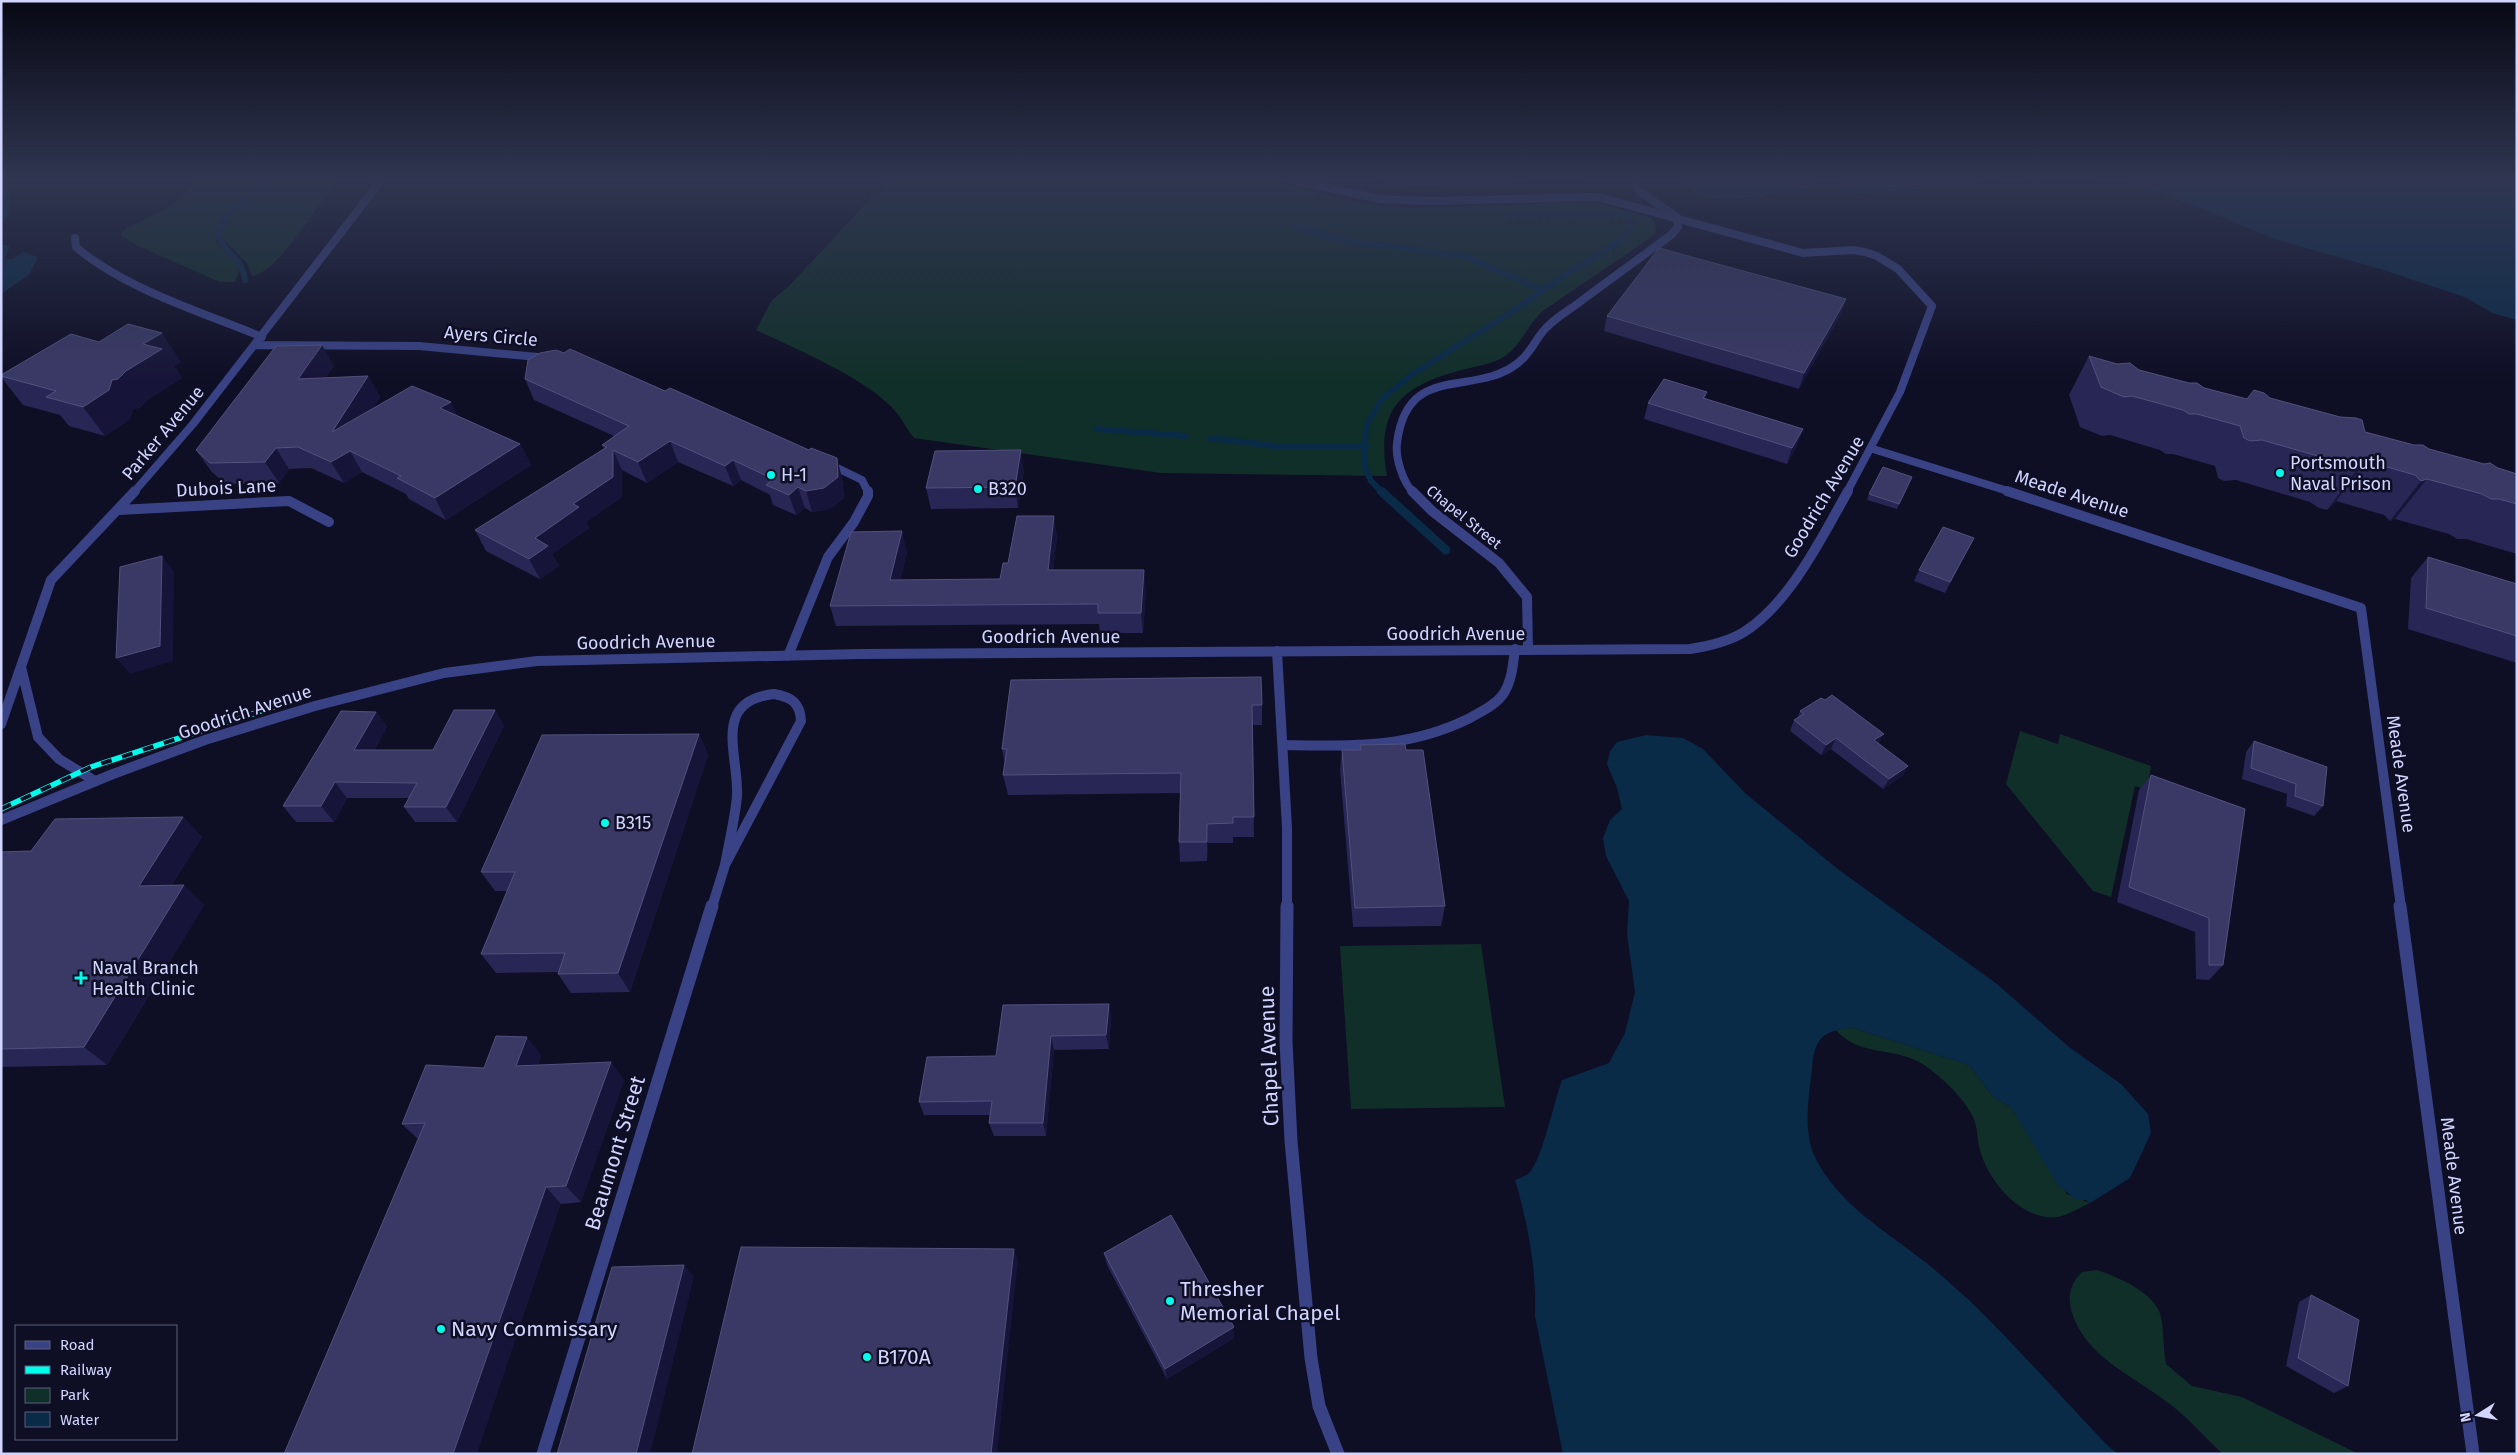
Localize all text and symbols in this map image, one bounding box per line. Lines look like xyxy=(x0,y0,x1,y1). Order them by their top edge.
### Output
street label: Ayers Circle xyxy=(443,321,539,351)
street label: Parker Avenue xyxy=(117,381,209,485)
street label: Goodrich Avenue xyxy=(1779,432,1869,562)
place label: Portsmouth Naval Prison xyxy=(2290,452,2392,495)
place label: H-1 xyxy=(781,464,807,486)
street label: Meade Avenue xyxy=(2012,465,2132,523)
marker: Portsmouth Naval Prison xyxy=(2274,467,2286,479)
marker: H-1 xyxy=(765,469,777,481)
street label: Dubois Lane xyxy=(175,474,277,502)
place label: B320 xyxy=(988,478,1027,500)
street label: Chapel Street xyxy=(1423,481,1506,553)
marker: B320 xyxy=(972,483,984,495)
street label: Goodrich Avenue xyxy=(1387,623,1525,645)
street label: Goodrich Avenue xyxy=(982,626,1120,648)
street label: Goodrich Avenue xyxy=(576,630,716,654)
street label: Goodrich Avenue xyxy=(176,680,314,744)
street label: Meade Avenue xyxy=(2382,714,2420,834)
place label: B315 xyxy=(615,812,651,834)
marker: B315 xyxy=(599,817,611,829)
place label: Naval Branch Health Clinic xyxy=(92,957,199,1000)
marker: Naval Branch Health Clinic xyxy=(74,971,88,985)
street label: Chapel Avenue xyxy=(1254,985,1284,1127)
street label: Beaumont Street xyxy=(579,1072,651,1233)
street label: Meade Avenue xyxy=(2436,1116,2472,1236)
place label: Thresher Memorial Chapel xyxy=(1180,1276,1340,1326)
marker: Thresher Memorial Chapel xyxy=(1164,1295,1176,1307)
place label: Navy Commissary xyxy=(451,1316,618,1342)
marker: Navy Commissary xyxy=(435,1323,447,1335)
legend xyxy=(15,1325,178,1440)
text: Road xyxy=(60,1336,95,1354)
place label: B170A xyxy=(877,1344,931,1370)
marker: B170A xyxy=(861,1351,873,1363)
text: Railway xyxy=(60,1361,112,1379)
text: Park xyxy=(60,1386,90,1404)
north arrow xyxy=(2453,1390,2503,1440)
text: Water xyxy=(60,1411,99,1429)
text: N xyxy=(2456,1411,2475,1424)

